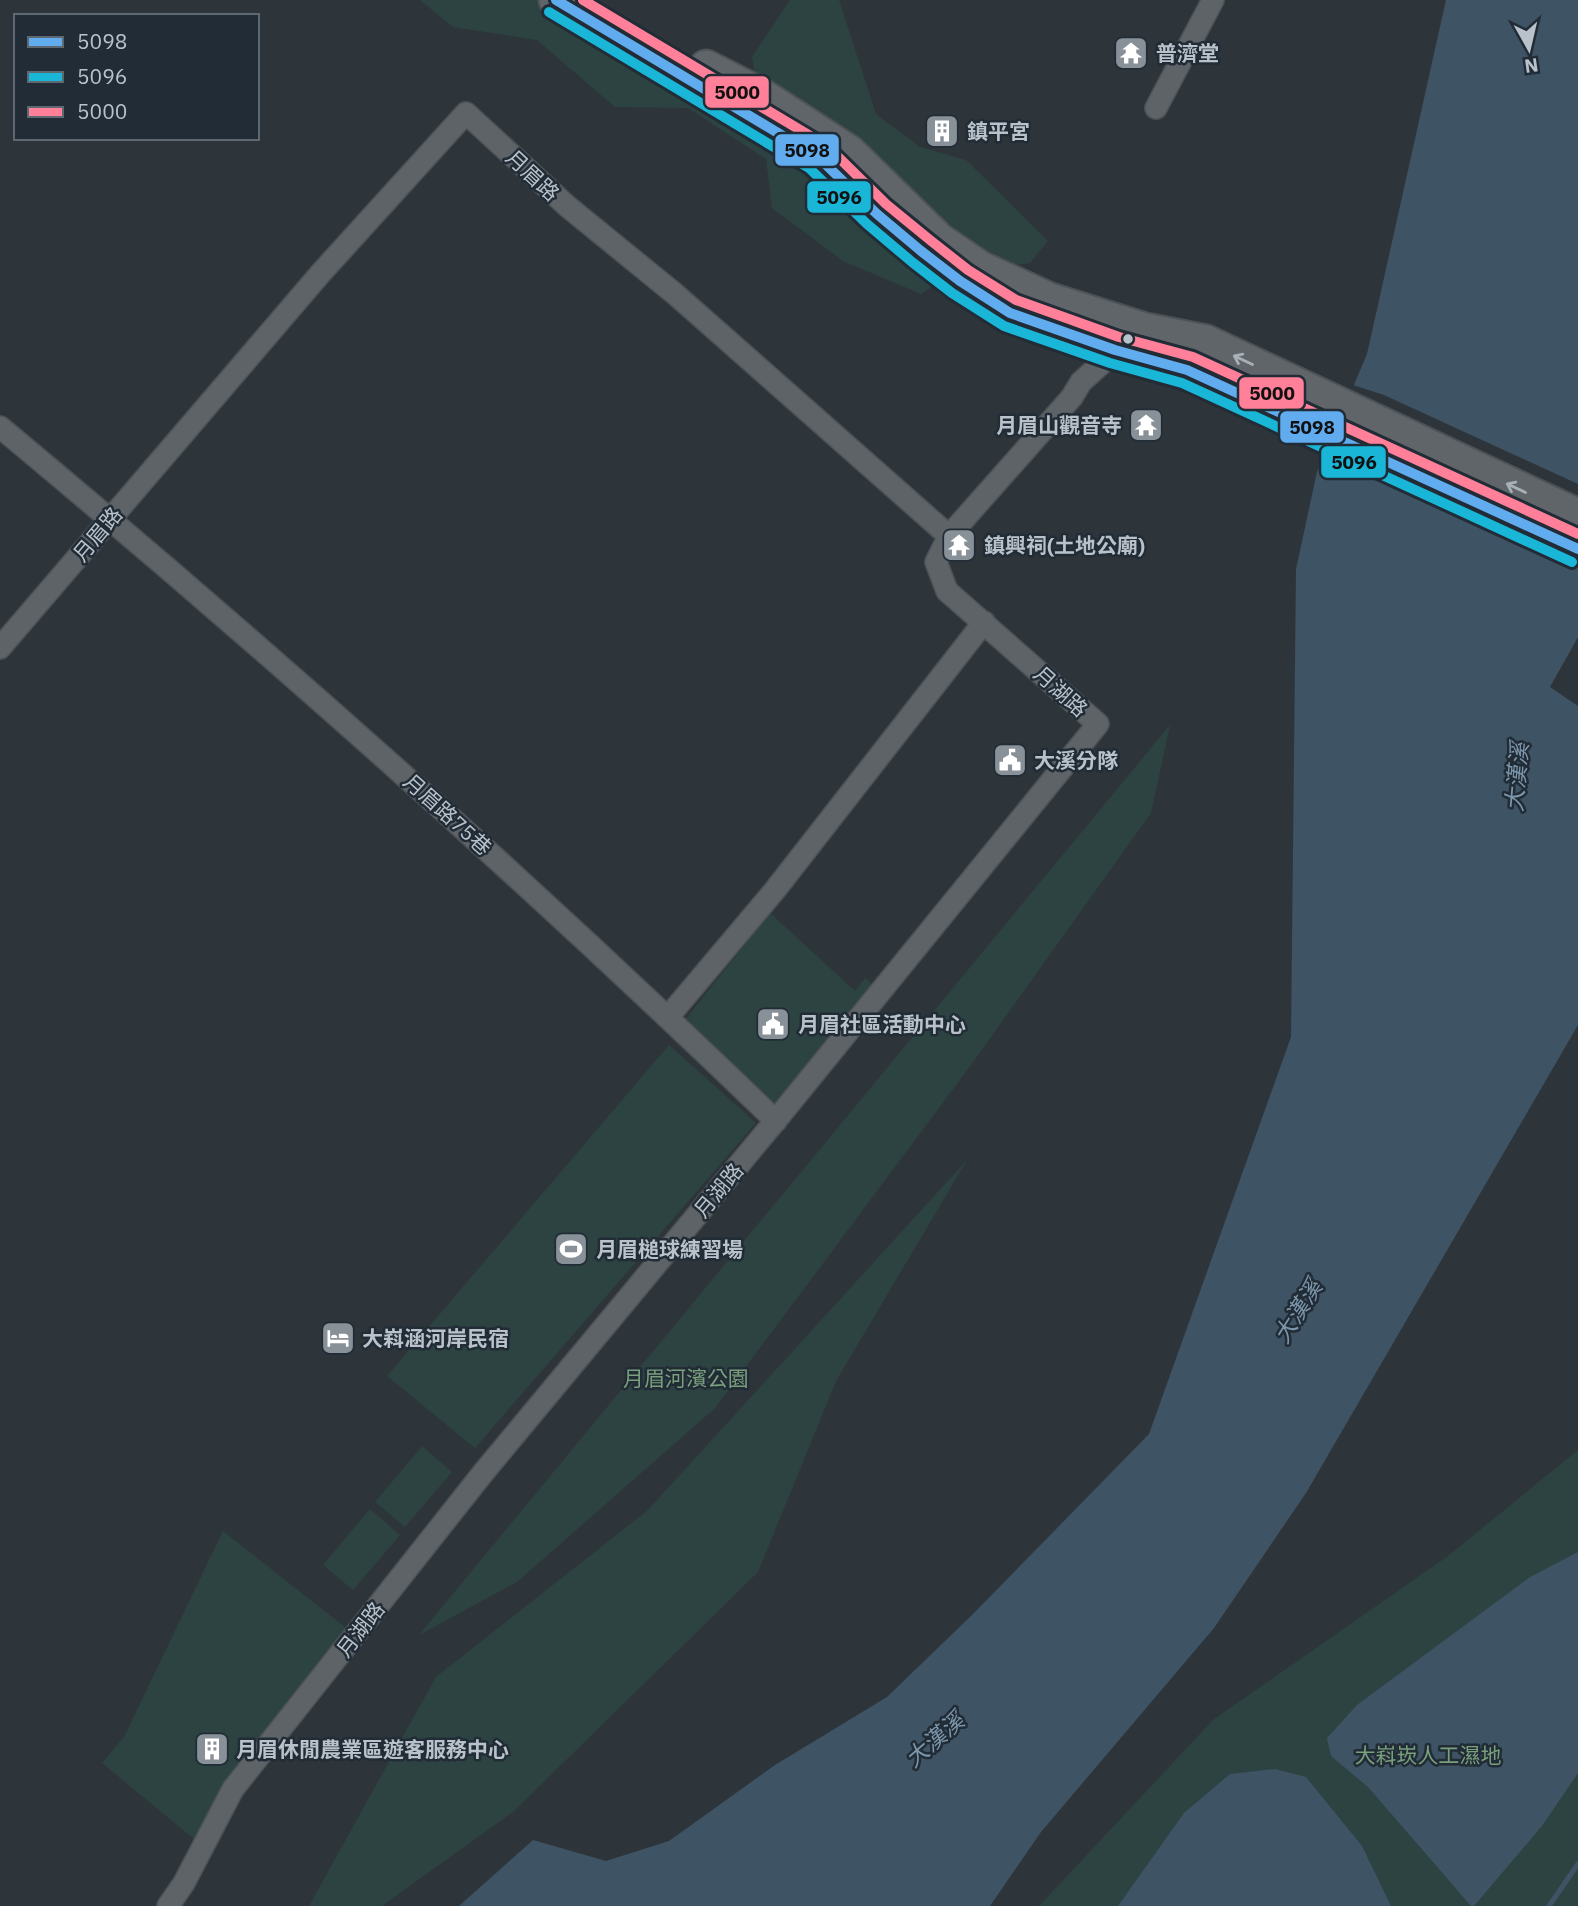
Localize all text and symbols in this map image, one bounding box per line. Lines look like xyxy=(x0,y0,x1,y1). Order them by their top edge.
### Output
legend xyxy=(14,14,259,140)
north arrow xyxy=(1494,14,1564,84)
text: 5098 xyxy=(77,27,127,55)
temple icon: 普濟堂 xyxy=(1112,34,1150,72)
place label: 普濟堂 xyxy=(1156,39,1219,67)
text: N xyxy=(1523,53,1540,79)
text: 5096 xyxy=(77,62,127,90)
line badge: 5000 xyxy=(704,75,770,109)
text: 5000 xyxy=(714,80,760,104)
text: 5000 xyxy=(77,97,127,125)
building icon: 鎮平宮 xyxy=(923,112,961,150)
place label: 鎮平宮 xyxy=(967,117,1030,145)
line badge: 5098 xyxy=(774,133,840,167)
text: 5098 xyxy=(784,138,830,162)
street label: 月眉路 xyxy=(500,143,566,207)
line badge: 5096 xyxy=(806,180,872,214)
text: 5096 xyxy=(816,185,862,209)
unlabelled marker xyxy=(1121,332,1135,346)
one-way arrow xyxy=(1233,353,1254,366)
line badge: 5000 xyxy=(1238,376,1305,410)
text: 5000 xyxy=(1249,381,1295,405)
temple icon: 月眉山觀音寺 xyxy=(1127,406,1165,444)
line badge: 5098 xyxy=(1279,410,1345,444)
place label: 月眉山觀音寺 xyxy=(996,411,1122,439)
text: 5098 xyxy=(1289,415,1335,439)
line badge: 5096 xyxy=(1320,445,1387,479)
text: 5096 xyxy=(1331,450,1377,474)
one-way arrow xyxy=(1506,480,1527,494)
street label: 月眉路 xyxy=(66,501,128,567)
temple icon: 鎮興祠(土地公廟) xyxy=(940,526,978,564)
place label: 鎮興祠(土地公廟) xyxy=(984,531,1145,559)
street label: 月湖路 xyxy=(1028,660,1094,722)
water label: 大漢溪 xyxy=(1498,738,1534,813)
public building icon: 大溪分隊 xyxy=(991,741,1029,779)
place label: 大溪分隊 xyxy=(1034,746,1119,774)
street label: 月眉路75巷 xyxy=(398,767,498,861)
public building icon: 月眉社區活動中心 xyxy=(754,1005,792,1043)
place label: 月眉社區活動中心 xyxy=(798,1010,966,1038)
street label: 月湖路 xyxy=(687,1157,749,1223)
sports icon: 月眉槌球練習場 xyxy=(552,1230,590,1268)
place label: 月眉槌球練習場 xyxy=(596,1235,743,1263)
water label: 大漢溪 xyxy=(1266,1271,1330,1348)
hotel icon: 大嵙涵河岸民宿 xyxy=(319,1319,357,1357)
place label: 大嵙涵河岸民宿 xyxy=(362,1324,509,1352)
park label: 月眉河濱公園 xyxy=(623,1364,749,1392)
street label: 月湖路 xyxy=(330,1596,390,1662)
water label: 大漢溪 xyxy=(898,1703,972,1773)
building icon: 月眉休閒農業區遊客服務中心 xyxy=(193,1730,231,1768)
place label: 月眉休閒農業區遊客服務中心 xyxy=(236,1735,509,1763)
park label: 大嵙崁人工濕地 xyxy=(1355,1741,1502,1769)

